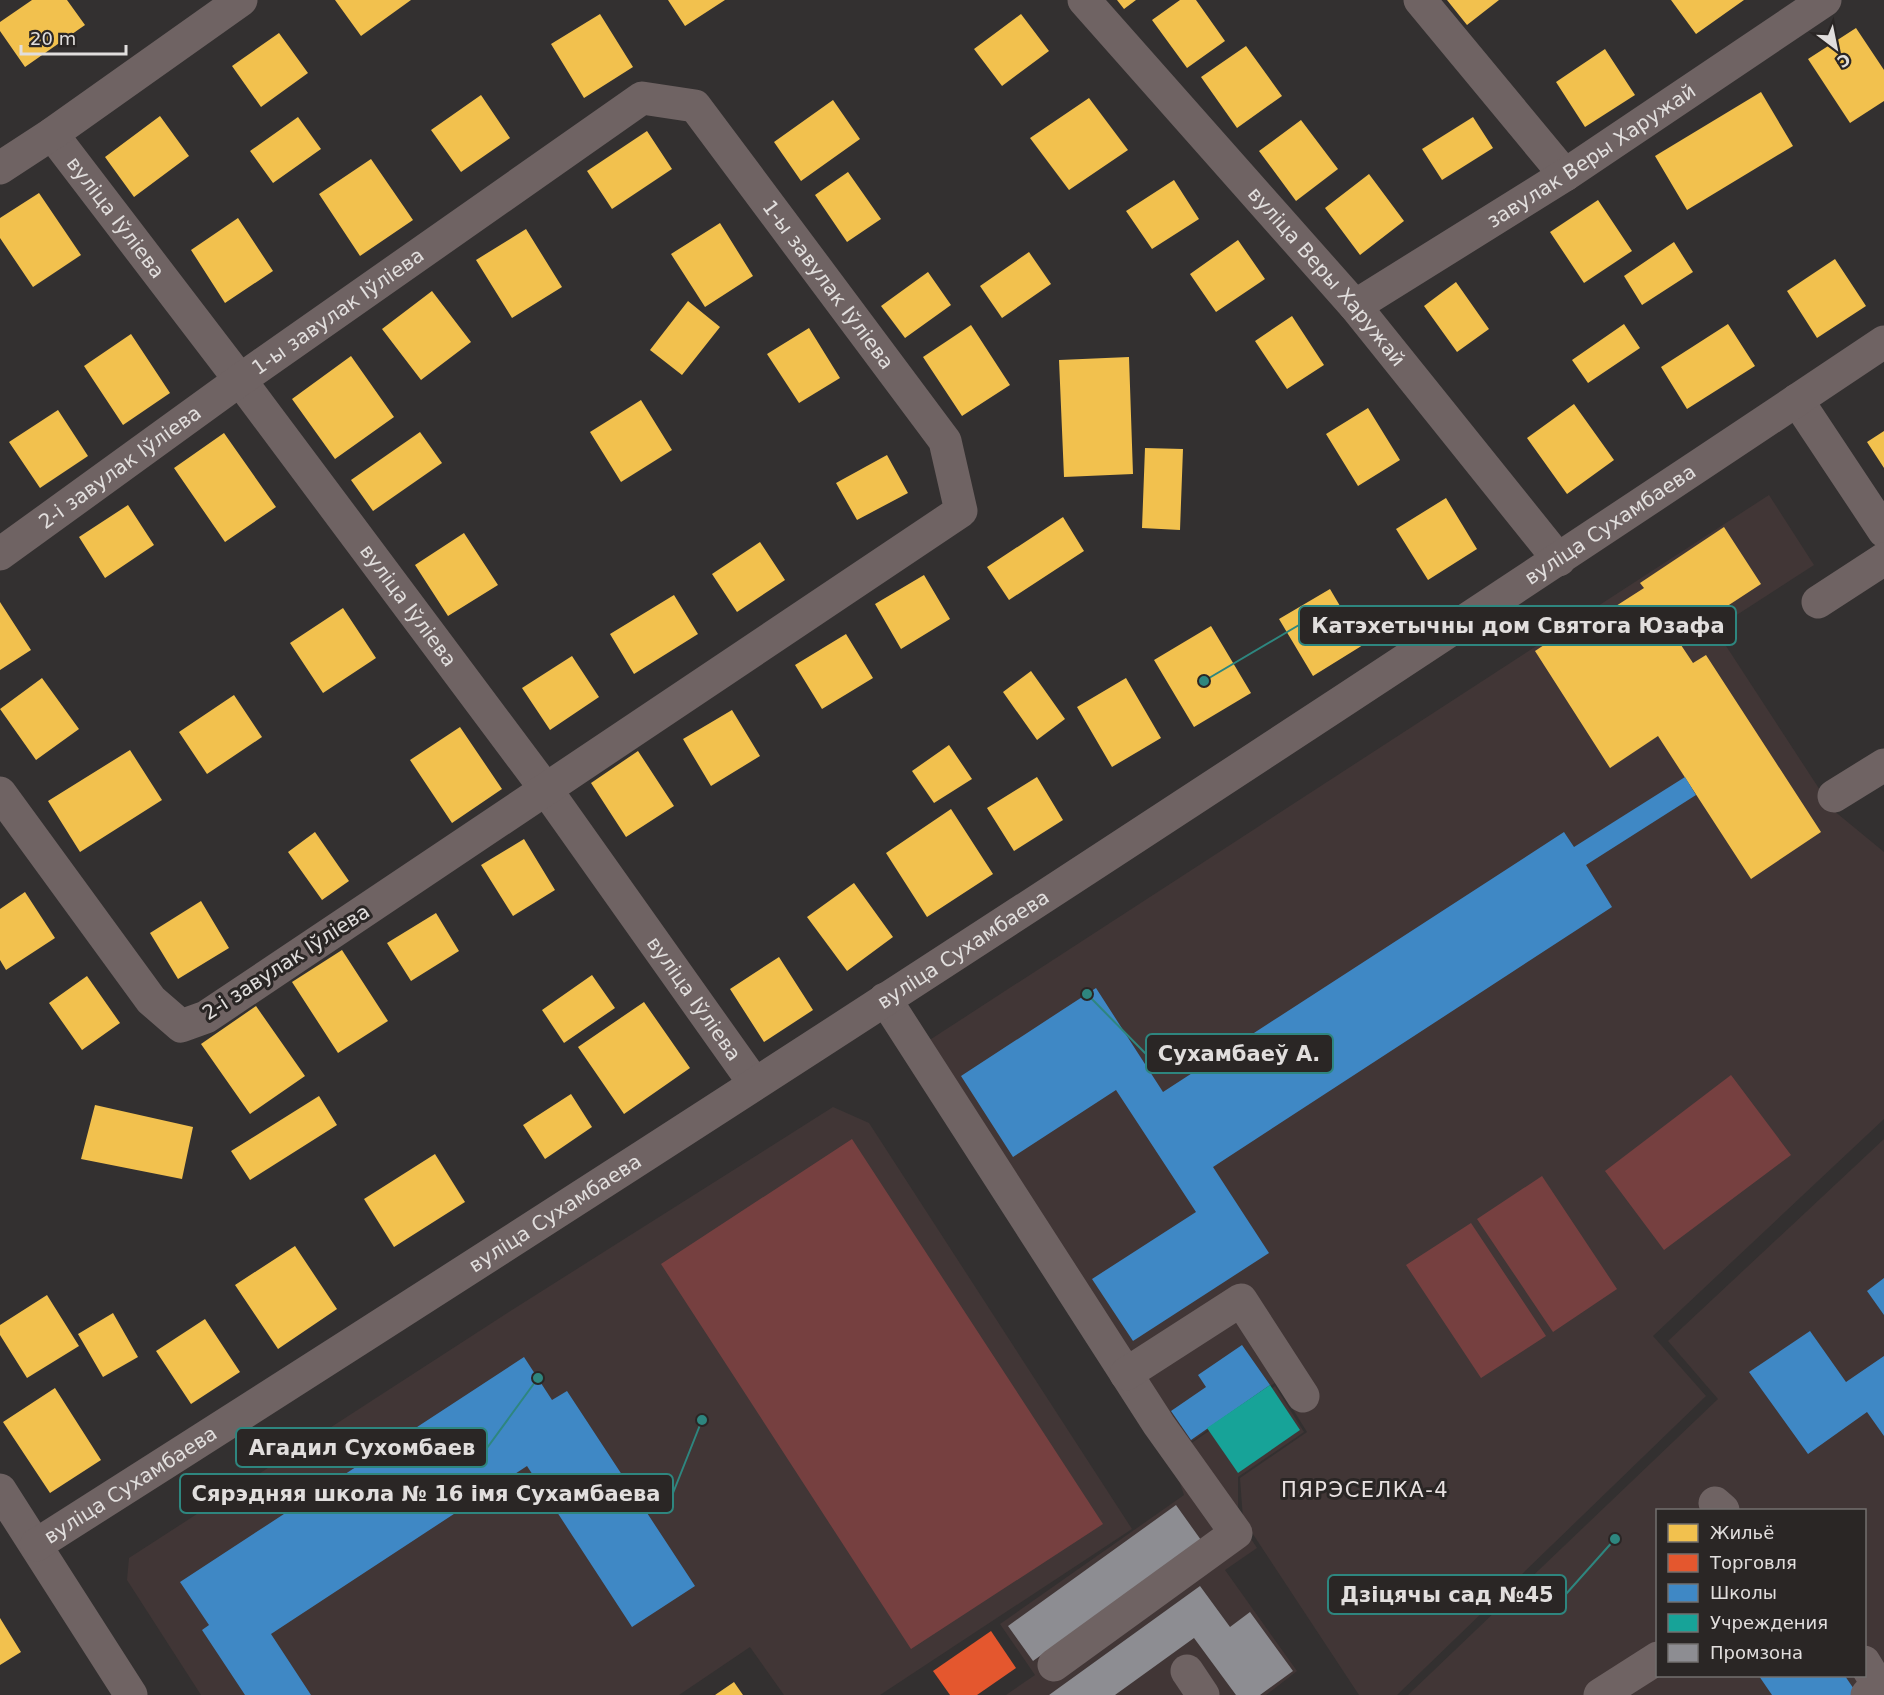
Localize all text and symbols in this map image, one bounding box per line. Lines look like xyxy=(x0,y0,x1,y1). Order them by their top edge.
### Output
scale bar xyxy=(21,18,126,56)
north arrow xyxy=(1806,18,1866,78)
text: 20 m xyxy=(30,28,76,49)
text: С xyxy=(1834,49,1854,71)
street label: завулак Веры Харужай xyxy=(1482,79,1700,233)
street label: вуліца Іўліева xyxy=(62,152,170,283)
street label: вуліца Веры Харужай xyxy=(1243,182,1411,371)
street label: 1-ы завулак Іўліева xyxy=(758,195,899,374)
street label: 1-ы завулак Іўліева xyxy=(247,243,429,380)
street label: 2-і завулак Іўліева xyxy=(34,400,206,534)
street label: вуліца Сухамбаева xyxy=(1520,459,1700,590)
street label: вуліца Іўліева xyxy=(355,539,462,671)
callout: Катэхетычны дом Святога Юзафа xyxy=(1299,606,1736,645)
text: Катэхетычны дом Святога Юзафа xyxy=(1311,614,1725,638)
street label: вуліца Сухамбаева xyxy=(873,885,1054,1014)
street label: 2-і завулак Іўліева xyxy=(198,899,374,1025)
street label: вуліца Іўліева xyxy=(642,932,746,1065)
callout: Сухамбаеў А. xyxy=(1146,1034,1333,1073)
text: Сухамбаеў А. xyxy=(1158,1042,1320,1066)
street label: вуліца Сухамбаева xyxy=(464,1149,646,1277)
street label: вуліца Сухамбаева xyxy=(40,1421,221,1549)
callout: Агадил Сухомбаев xyxy=(236,1428,487,1467)
text: Агадил Сухомбаев xyxy=(249,1436,475,1460)
callout: Сярэдняя школа № 16 імя Сухамбаева xyxy=(180,1474,673,1513)
district label: ПЯРЭСЕЛКА-4 xyxy=(1281,1478,1449,1502)
text: Сярэдняя школа № 16 імя Сухамбаева xyxy=(192,1482,660,1506)
legend xyxy=(1656,1509,1866,1677)
text: Жильё xyxy=(1710,1522,1774,1543)
text: Торговля xyxy=(1709,1552,1797,1573)
callout: Дзіцячы сад №45 xyxy=(1328,1575,1566,1614)
text: Школы xyxy=(1710,1582,1777,1603)
text: Дзіцячы сад №45 xyxy=(1340,1583,1554,1607)
text: Учреждения xyxy=(1710,1612,1828,1633)
text: Промзона xyxy=(1710,1642,1803,1663)

